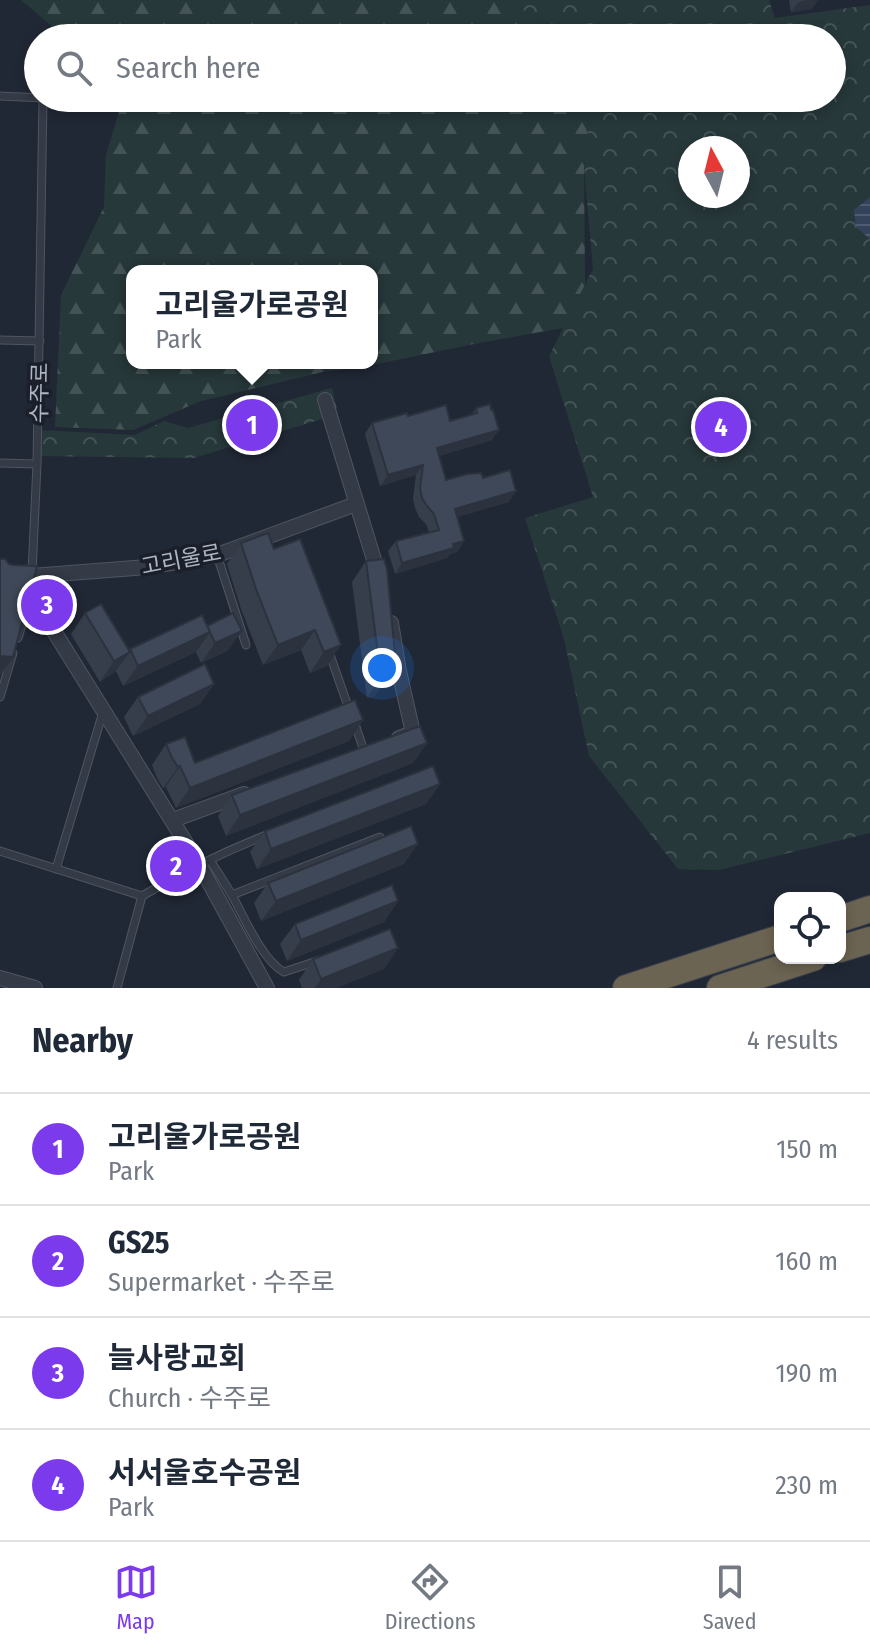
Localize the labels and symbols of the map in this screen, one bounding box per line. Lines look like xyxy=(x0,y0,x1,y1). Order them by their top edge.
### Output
north arrow xyxy=(678,136,750,208)
street label: 수주로 xyxy=(25,362,54,424)
pin: 1 xyxy=(226,395,278,455)
pin: 4 xyxy=(695,397,747,457)
street label: 고리울로 xyxy=(139,539,223,580)
pin: 3 xyxy=(21,575,73,635)
your location xyxy=(362,648,402,688)
pin: 2 xyxy=(150,836,202,896)

